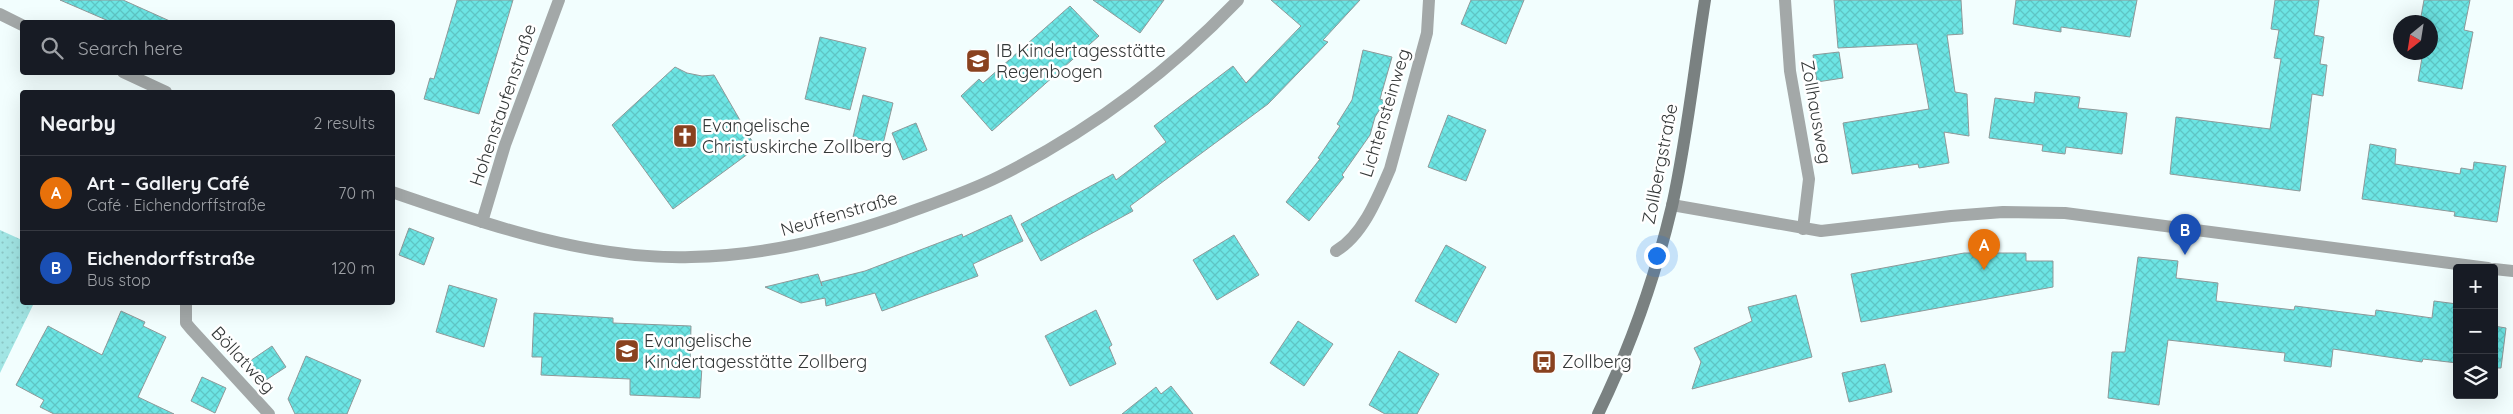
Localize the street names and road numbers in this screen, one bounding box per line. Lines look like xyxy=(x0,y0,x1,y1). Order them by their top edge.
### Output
street label: Hohenstaufenstraße xyxy=(464,21,541,189)
street label: Lichtensteinweg xyxy=(1354,46,1415,180)
street label: Zollhausweg xyxy=(1796,58,1837,166)
street label: Zollbergstraße xyxy=(1637,101,1683,226)
street label: Neuffenstraße xyxy=(778,186,900,241)
street label: Böllatweg xyxy=(206,321,280,398)

